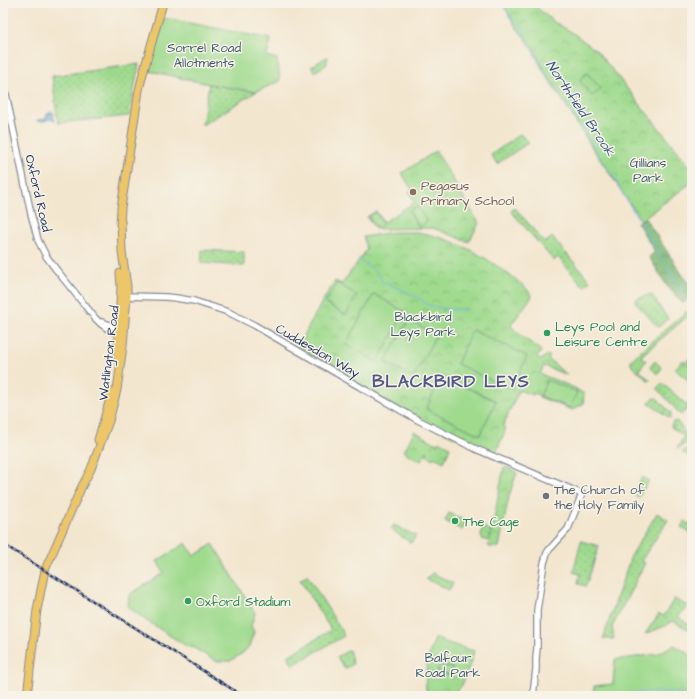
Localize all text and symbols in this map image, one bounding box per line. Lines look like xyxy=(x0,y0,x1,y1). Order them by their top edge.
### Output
park label: Sorrel Road Allotments xyxy=(167,39,241,72)
water label: Northfield Brook xyxy=(541,57,620,161)
street label: Oxford Road xyxy=(20,153,56,234)
park label: Gillians Park xyxy=(630,154,667,187)
place label: Pegasus Primary School xyxy=(421,177,514,211)
marker: Pegasus Primary School xyxy=(408,187,418,197)
street label: Watlington Road xyxy=(94,304,125,402)
park label: Blackbird Leys Park xyxy=(391,308,455,342)
place label: Leys Pool and Leisure Centre xyxy=(555,318,648,351)
street label: Cuddesdon Way xyxy=(272,319,363,383)
marker: Leys Pool and Leisure Centre xyxy=(542,328,552,338)
district label: BLACKBIRD LEYS xyxy=(372,370,530,394)
place label: The Church of the Holy Family xyxy=(554,481,645,515)
marker: The Church of the Holy Family xyxy=(541,491,551,501)
place label: The Cage xyxy=(463,513,519,532)
marker: The Cage xyxy=(450,516,460,526)
place label: Oxford Stadium xyxy=(196,593,291,611)
marker: Oxford Stadium xyxy=(183,596,193,606)
park label: Balfour Road Park xyxy=(415,649,481,682)

